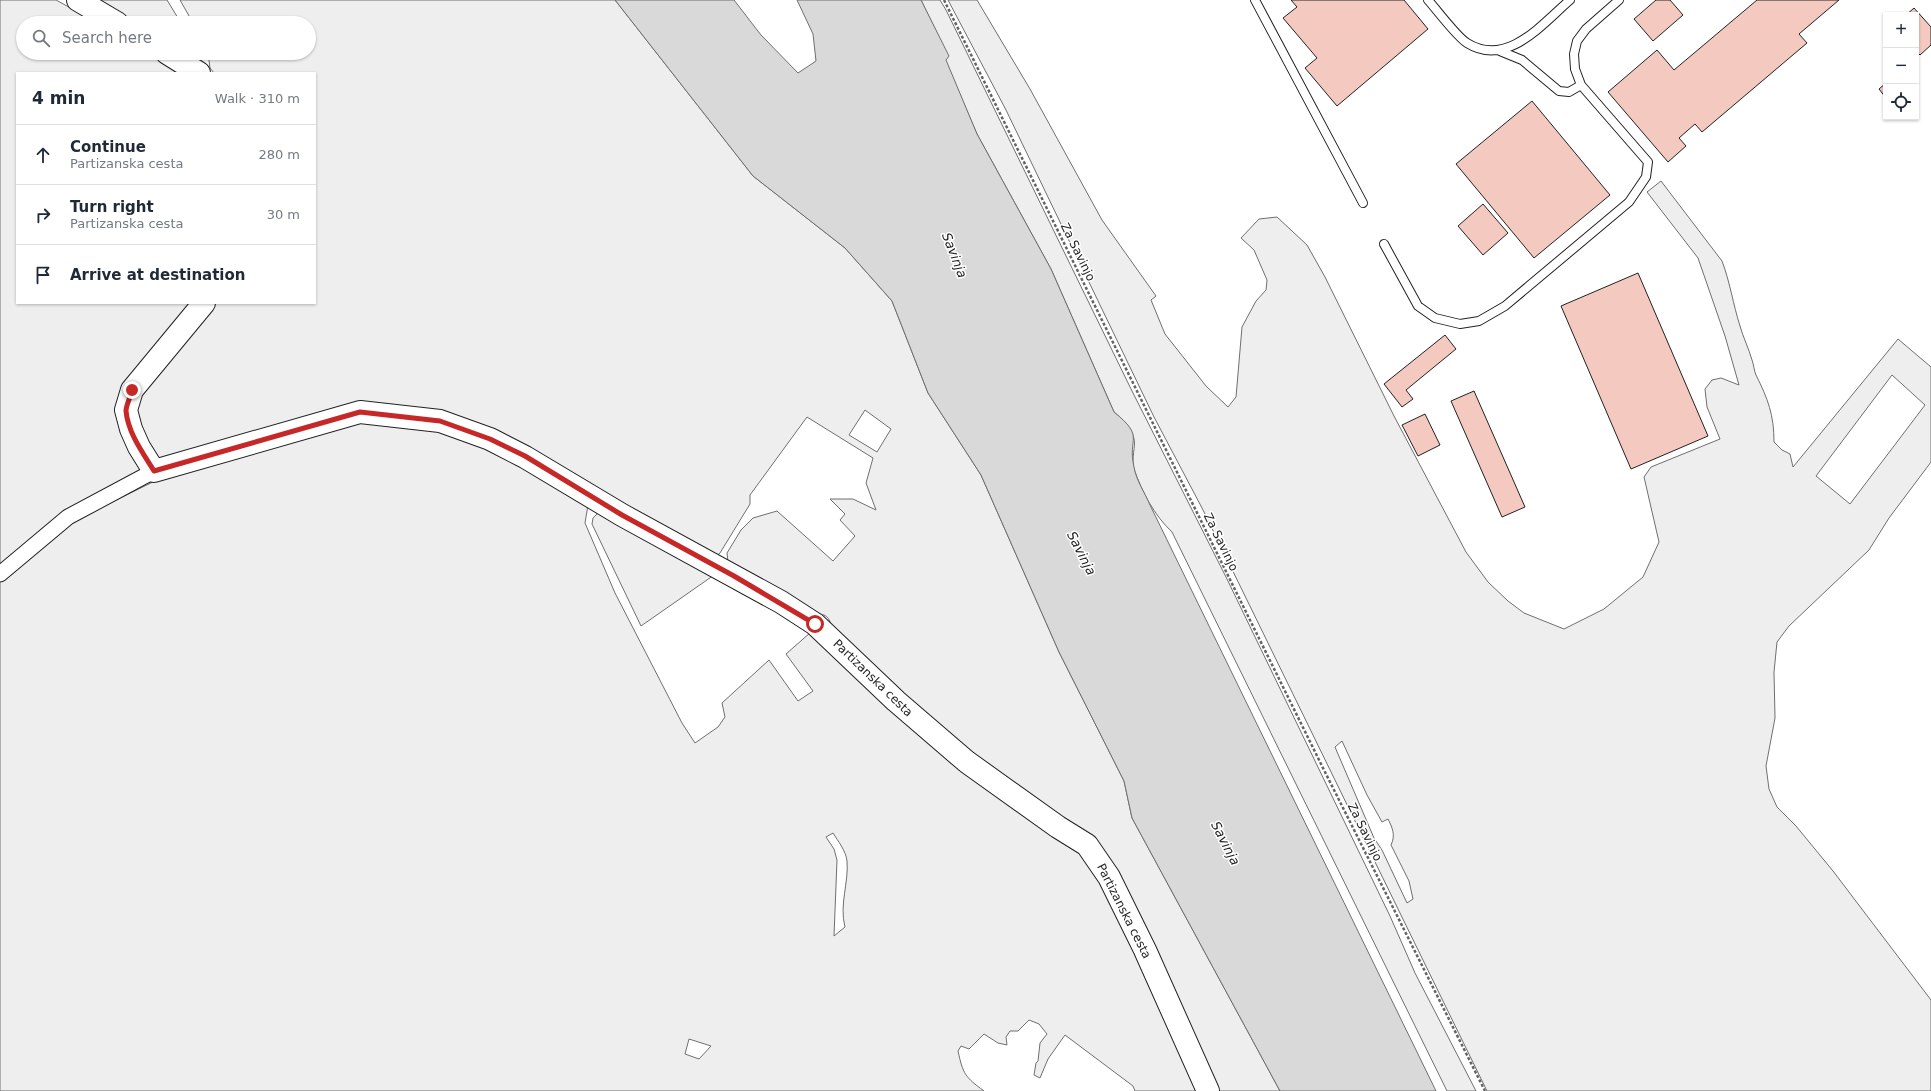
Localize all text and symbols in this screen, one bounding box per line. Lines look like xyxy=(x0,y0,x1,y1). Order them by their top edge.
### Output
map controls xyxy=(1883,12,1919,120)
button: + xyxy=(1883,12,1919,48)
search box xyxy=(16,16,316,60)
icon: search xyxy=(30,27,52,49)
text: Search here xyxy=(62,29,152,47)
button: − xyxy=(1883,48,1919,84)
button: locate xyxy=(1883,84,1919,120)
text: 4 min xyxy=(32,88,85,108)
text: Walk · 310 m xyxy=(215,91,300,106)
text: Continue xyxy=(70,138,146,156)
icon: ahead xyxy=(32,144,54,166)
text: 280 m xyxy=(258,147,300,162)
text: Partizanska cesta xyxy=(70,156,183,171)
text: Turn right xyxy=(70,198,154,216)
icon: right xyxy=(32,204,54,226)
text: 30 m xyxy=(267,207,300,222)
text: Partizanska cesta xyxy=(70,216,183,231)
street label: Za Savinjo xyxy=(1058,221,1098,283)
water label: Savinja xyxy=(939,230,970,280)
icon: arrive xyxy=(32,264,54,286)
text: Arrive at destination xyxy=(70,266,245,284)
route end xyxy=(123,381,141,399)
street label: Za Savinjo xyxy=(1201,511,1241,573)
water label: Savinja xyxy=(1064,529,1099,578)
route start xyxy=(806,615,824,633)
street label: Partizanska cesta xyxy=(830,637,916,719)
street label: Za Savinjo xyxy=(1345,801,1385,863)
water label: Savinja xyxy=(1208,819,1243,868)
street label: Partizanska cesta xyxy=(1094,861,1154,961)

